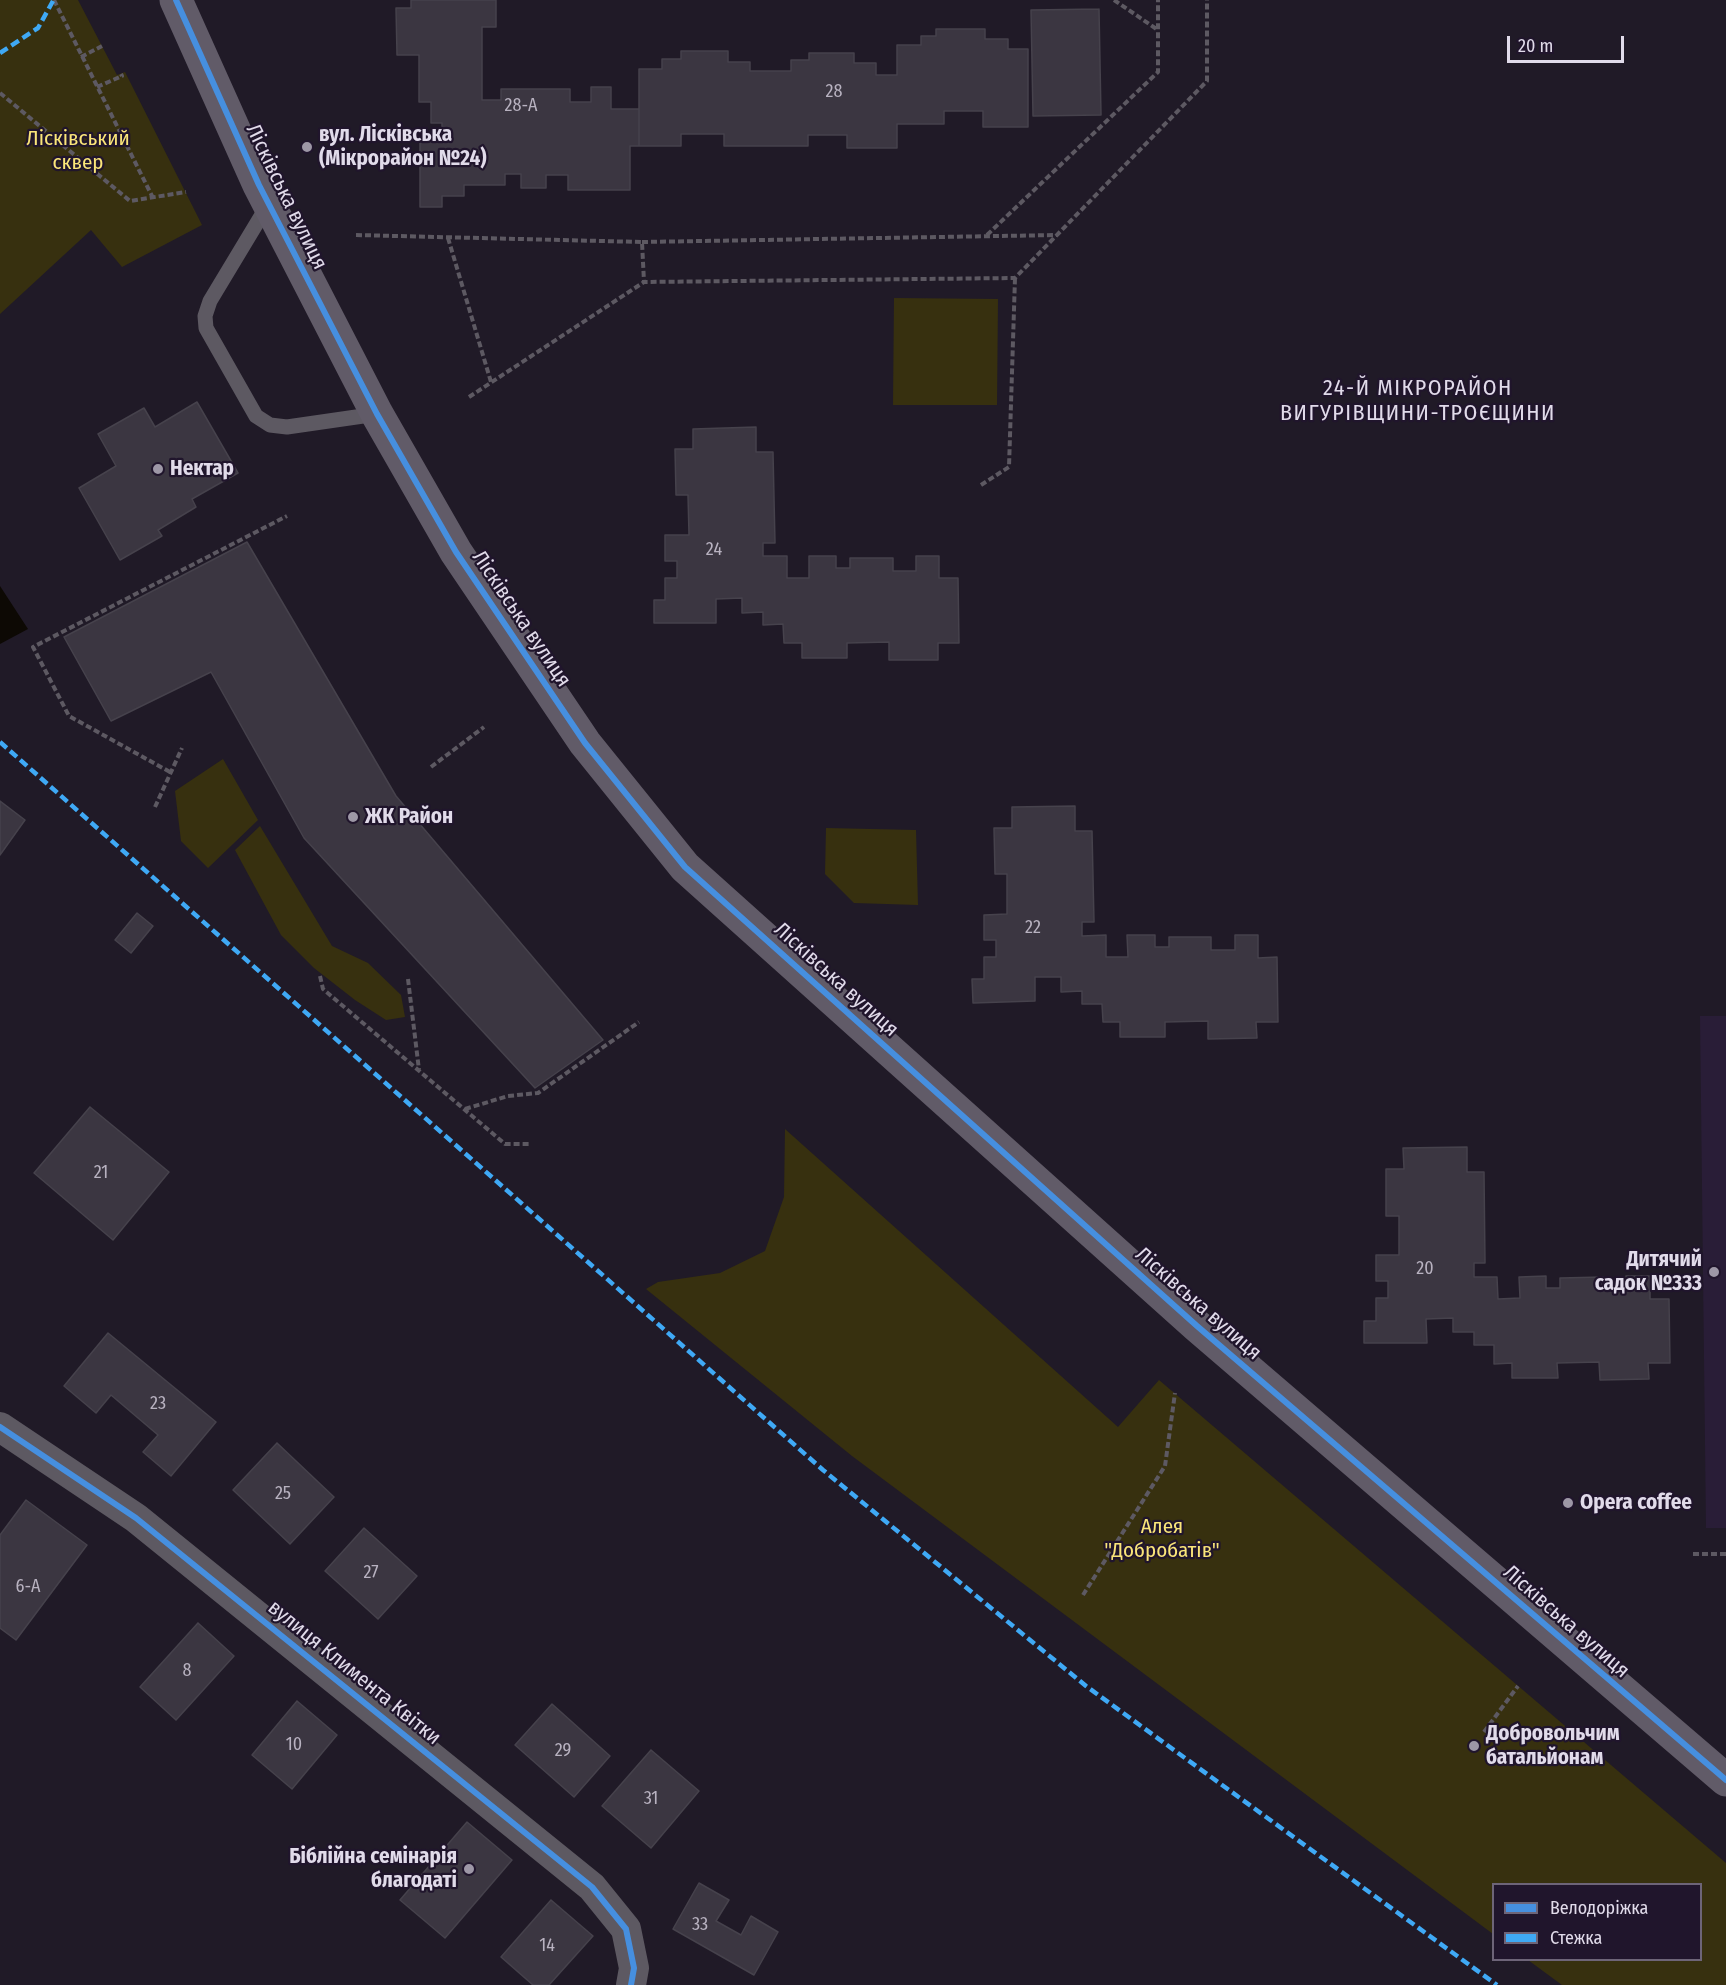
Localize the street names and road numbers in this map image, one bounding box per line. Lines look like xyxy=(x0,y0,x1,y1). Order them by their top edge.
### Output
street label: Лісківська вулиця xyxy=(240,120,332,274)
street label: Лісківська вулиця xyxy=(466,546,576,692)
street label: Лісківська вулиця xyxy=(769,918,903,1042)
street label: Лісківська вулиця xyxy=(1130,1242,1266,1366)
street label: Лісківська вулиця xyxy=(1498,1560,1634,1684)
street label: вулиця Климента Квітки xyxy=(262,1595,446,1751)

